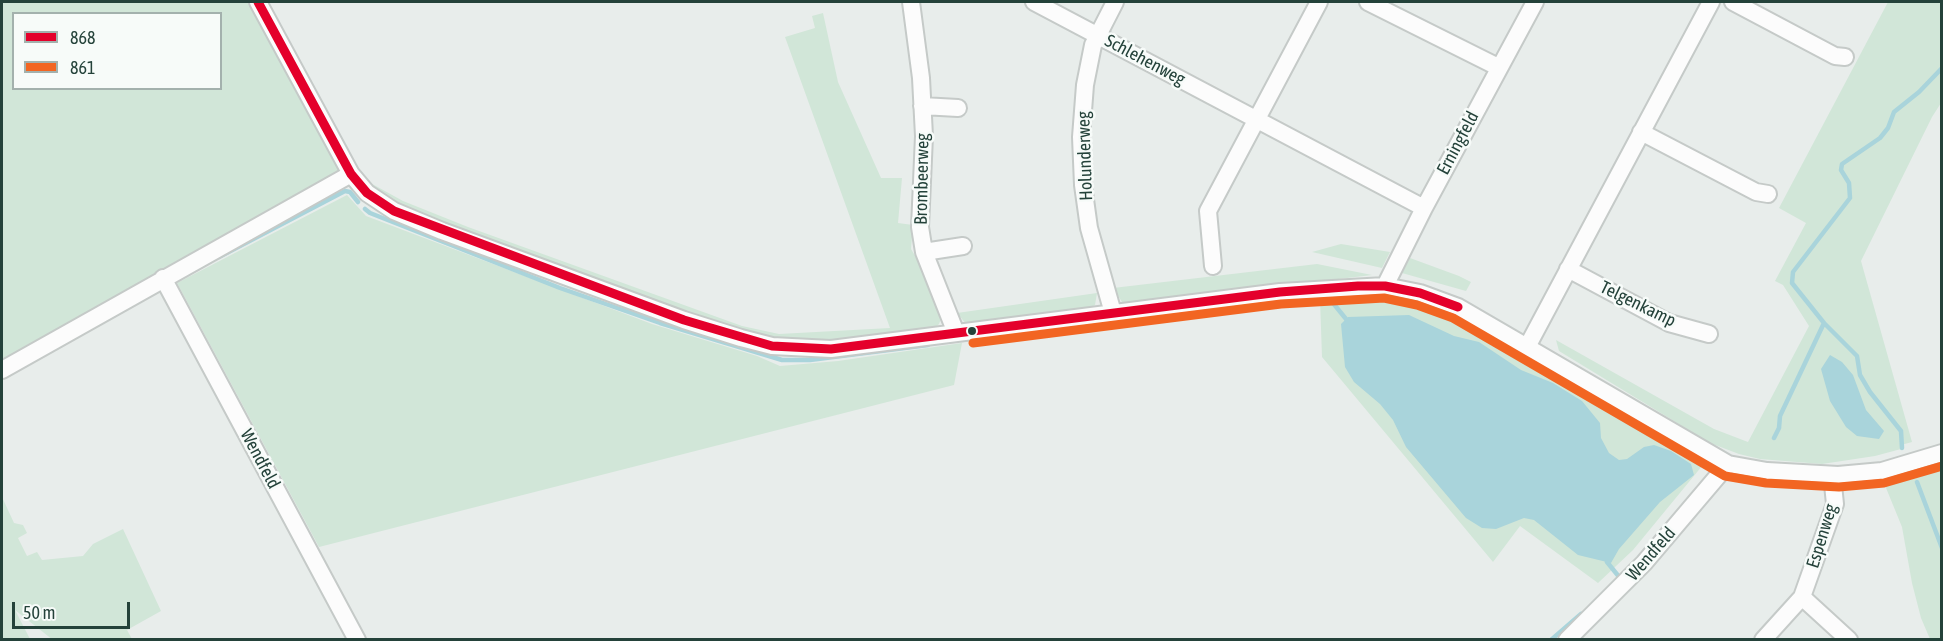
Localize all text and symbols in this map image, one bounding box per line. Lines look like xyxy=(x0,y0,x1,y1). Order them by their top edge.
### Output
legend xyxy=(12,12,222,90)
text: 868 xyxy=(70,27,95,48)
street label: Schlehenweg xyxy=(1101,30,1189,90)
text: 861 xyxy=(70,57,95,78)
street label: Erningfeld xyxy=(1432,108,1484,178)
street label: Holunderweg xyxy=(1073,111,1097,201)
street label: Brombeerweg xyxy=(910,133,934,225)
street label: Telgenkamp xyxy=(1597,276,1679,332)
unlabelled marker xyxy=(966,325,978,337)
street label: Wendfeld xyxy=(235,426,285,492)
street label: Espenweg xyxy=(1802,501,1842,571)
street label: Wendfeld xyxy=(1622,523,1680,585)
scale bar xyxy=(15,590,134,628)
text: 50 m xyxy=(23,602,55,623)

